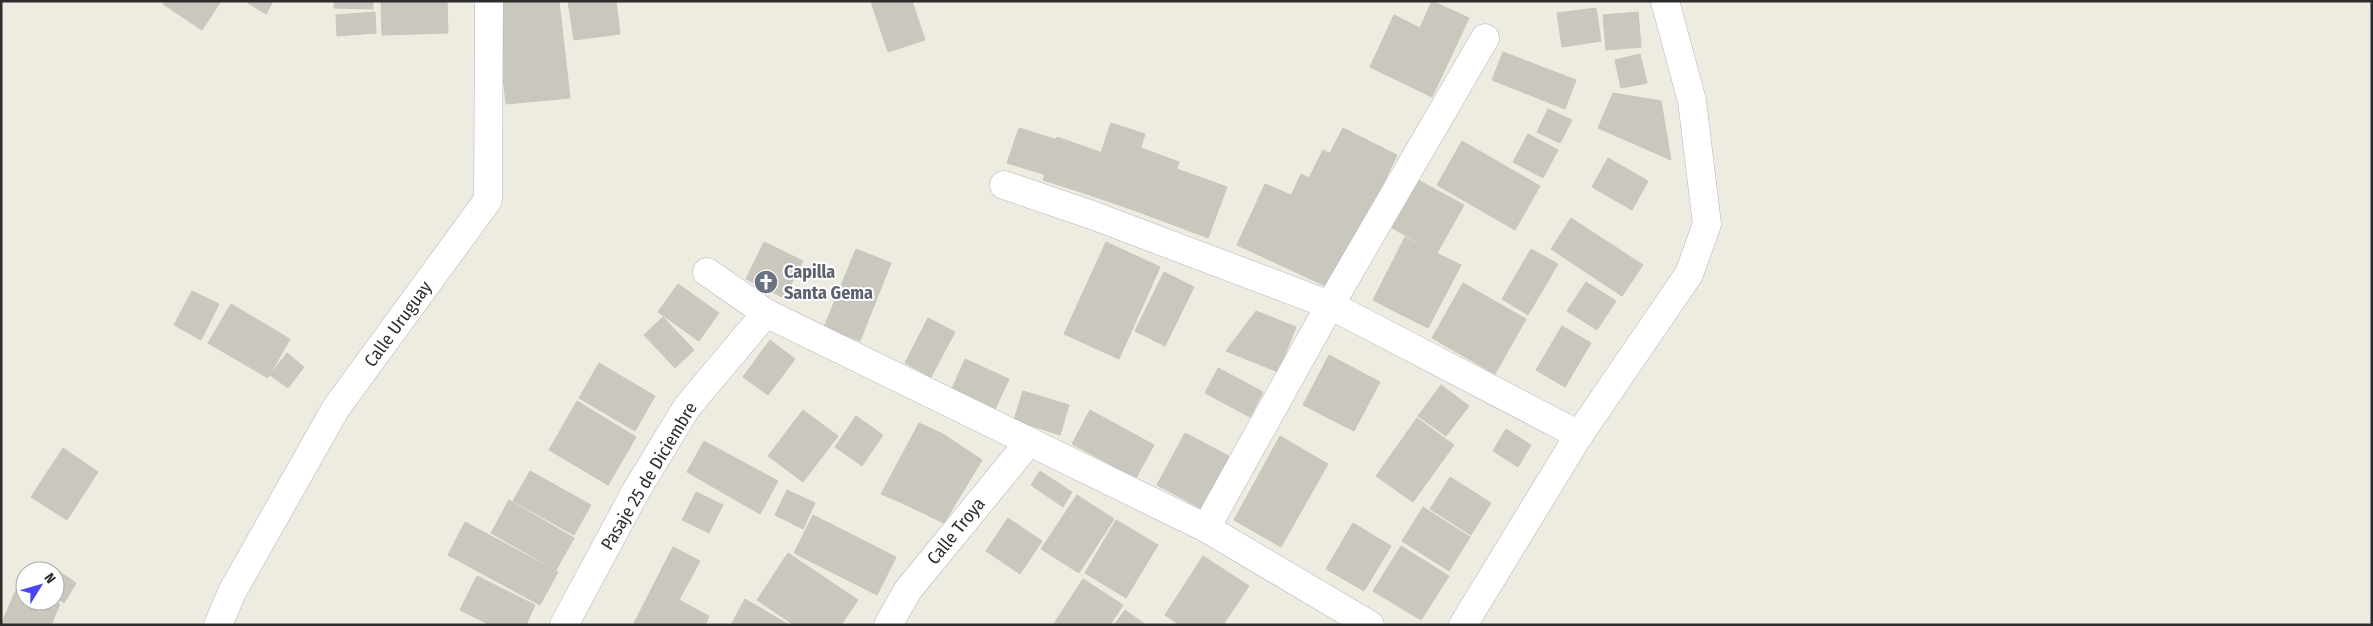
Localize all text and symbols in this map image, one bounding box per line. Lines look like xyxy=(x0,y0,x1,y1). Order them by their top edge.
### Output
place label: Capilla Santa Gema xyxy=(784,261,873,304)
church icon: Capilla Santa Gema xyxy=(753,269,779,295)
street label: Calle Uruguay xyxy=(360,277,436,371)
street label: Pasaje 25 de Diciembre xyxy=(596,398,702,554)
street label: Calle Troya xyxy=(922,493,990,569)
north arrow xyxy=(15,561,65,611)
text: N xyxy=(41,570,59,587)

